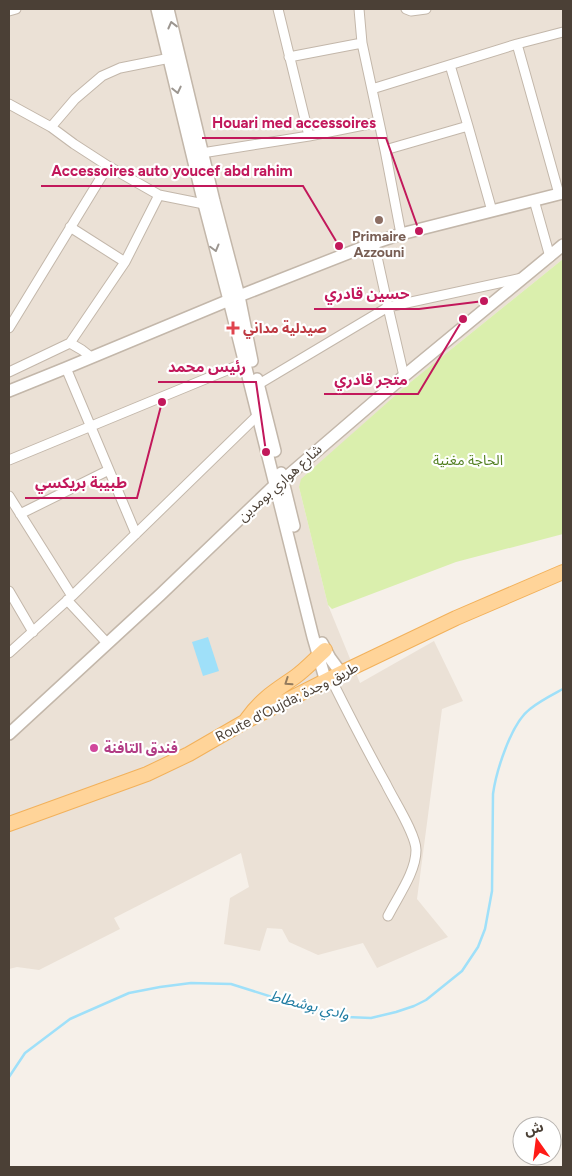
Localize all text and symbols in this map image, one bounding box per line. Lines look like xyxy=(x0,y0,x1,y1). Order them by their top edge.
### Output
one-way arrow xyxy=(167,21,178,30)
one-way arrow xyxy=(171,86,182,95)
callout: Houari med accessoires xyxy=(202,108,386,138)
text: Houari med accessoires xyxy=(212,114,376,132)
callout: Accessoires auto youcef abd rahim xyxy=(41,156,303,186)
text: Accessoires auto youcef abd rahim xyxy=(51,162,293,180)
marker: Primaire Azzouni xyxy=(373,214,385,226)
place label: Primaire Azzouni xyxy=(352,228,406,261)
one-way arrow xyxy=(210,243,220,252)
callout: حسين قادري xyxy=(314,279,419,309)
text: حسين قادري xyxy=(324,285,410,305)
place label: صيدلية مداني xyxy=(243,320,327,339)
marker: صيدلية مداني xyxy=(227,322,239,334)
callout: رئيس محمد xyxy=(158,352,256,382)
text: رئيس محمد xyxy=(168,358,246,376)
callout: متجر قادري xyxy=(324,364,418,394)
text: متجر قادري xyxy=(334,371,408,391)
street label: شارع هواري بومدين xyxy=(234,441,327,527)
park label: الحاجة مغنية xyxy=(433,452,503,469)
callout: طبيبة بريكسي xyxy=(25,468,137,498)
text: طبيبة بريكسي xyxy=(35,474,127,494)
street label: Route d'Oujda; طريق وجدة xyxy=(213,659,362,746)
one-way arrow xyxy=(284,676,294,685)
place label: فندق التافنة xyxy=(104,740,178,757)
marker: فندق التافنة xyxy=(88,742,100,754)
water label: وادي بوشطاط xyxy=(266,986,351,1026)
north arrow xyxy=(512,1116,562,1166)
text: ش xyxy=(523,1118,545,1139)

